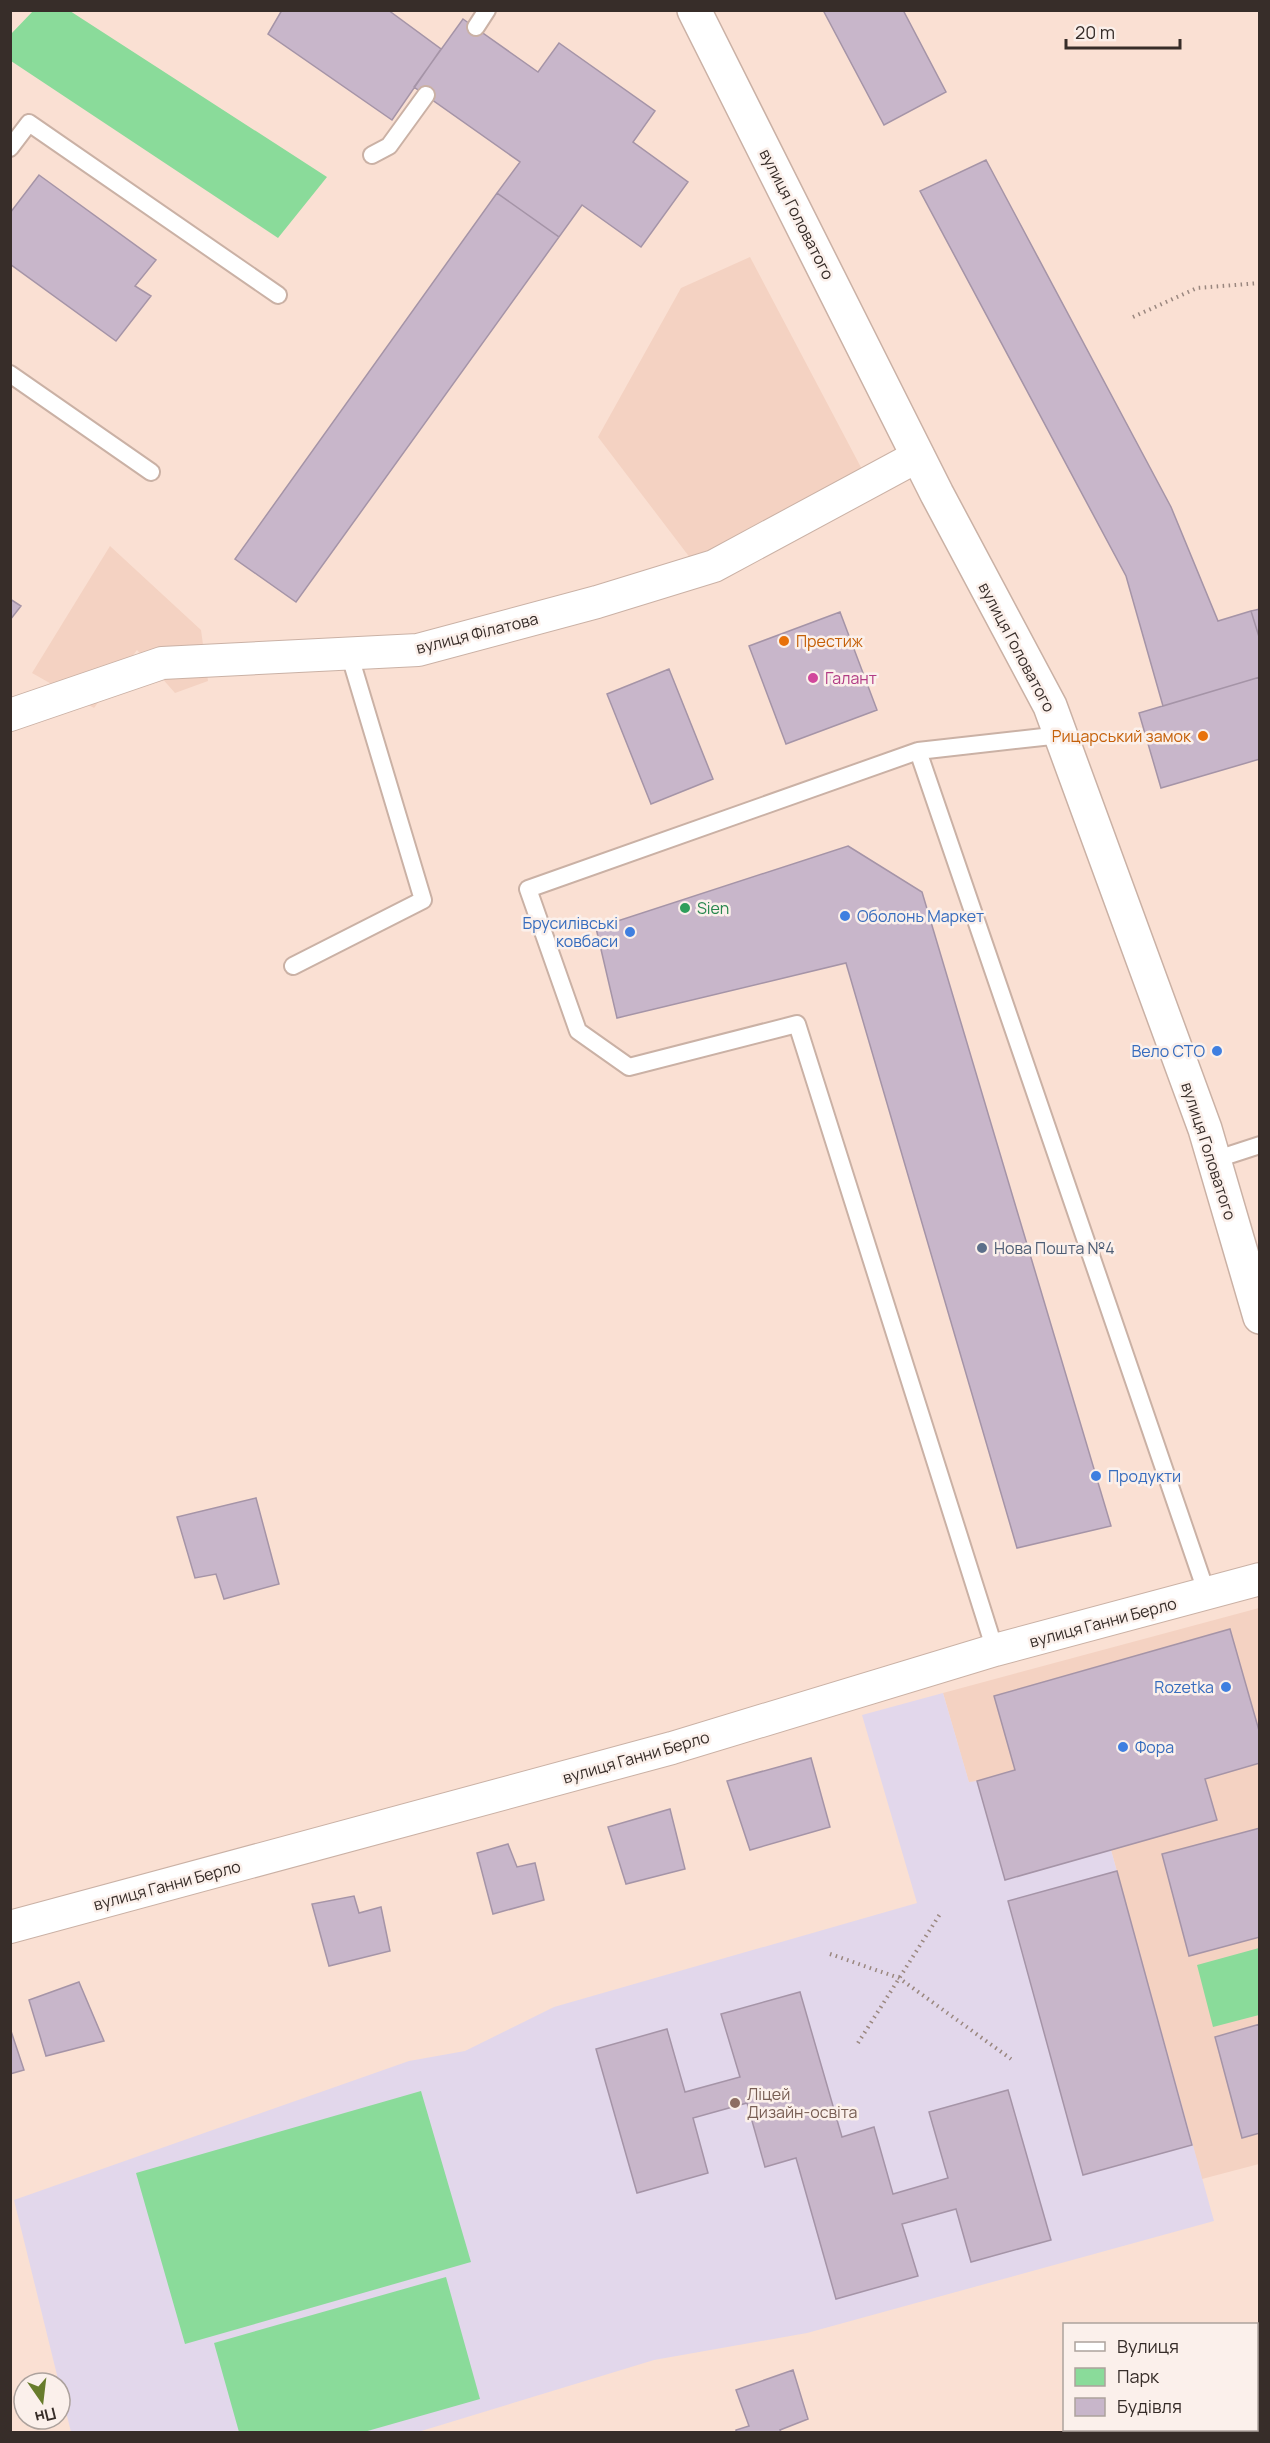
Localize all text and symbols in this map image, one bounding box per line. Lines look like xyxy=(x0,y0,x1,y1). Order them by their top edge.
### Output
scale bar xyxy=(1066,12,1180,50)
text: 20 m xyxy=(1075,20,1115,44)
street label: вулиця Головатого xyxy=(755,145,839,283)
street label: вулиця Головатого xyxy=(974,578,1060,716)
street label: вулиця Філатова xyxy=(414,607,540,659)
place label: Престиж xyxy=(796,630,864,652)
marker: Престиж xyxy=(777,634,791,648)
place label: Галант xyxy=(825,667,877,689)
marker: Галант xyxy=(806,671,820,685)
place label: Рицарський замок xyxy=(1052,725,1192,747)
marker: Рицарський замок xyxy=(1196,729,1210,743)
place label: Sien xyxy=(697,897,729,919)
marker: Sien xyxy=(678,901,692,915)
place label: Оболонь Маркет xyxy=(857,905,984,927)
marker: Оболонь Маркет xyxy=(838,909,852,923)
place label: Брусилівські ковбаси xyxy=(523,912,618,952)
marker: Брусилівські ковбаси xyxy=(623,925,637,939)
place label: Вело СТО xyxy=(1131,1040,1205,1062)
marker: Вело СТО xyxy=(1210,1044,1224,1058)
street label: вулиця Головатого xyxy=(1176,1079,1242,1223)
place label: Нова Пошта №4 xyxy=(994,1237,1115,1259)
marker: Нова Пошта №4 xyxy=(975,1241,989,1255)
place label: Продукти xyxy=(1108,1465,1181,1487)
marker: Продукти xyxy=(1089,1469,1103,1483)
street label: вулиця Ганни Берло xyxy=(1027,1592,1179,1652)
place label: Rozetka xyxy=(1154,1676,1214,1698)
marker: Rozetka xyxy=(1219,1680,1233,1694)
street label: вулиця Ганни Берло xyxy=(560,1726,712,1788)
place label: Фора xyxy=(1135,1736,1174,1758)
marker: Фора xyxy=(1116,1740,1130,1754)
street label: вулиця Ганни Берло xyxy=(91,1855,243,1915)
place label: Ліцей Дизайн-освіта xyxy=(747,2083,857,2123)
marker: Ліцей Дизайн-освіта xyxy=(728,2096,742,2110)
legend xyxy=(1063,2323,1258,2431)
text: Вулиця xyxy=(1117,2334,1179,2358)
text: Парк xyxy=(1117,2364,1160,2388)
north arrow xyxy=(12,2371,72,2431)
text: Будівля xyxy=(1117,2394,1182,2418)
text: Пн xyxy=(33,2402,59,2429)

